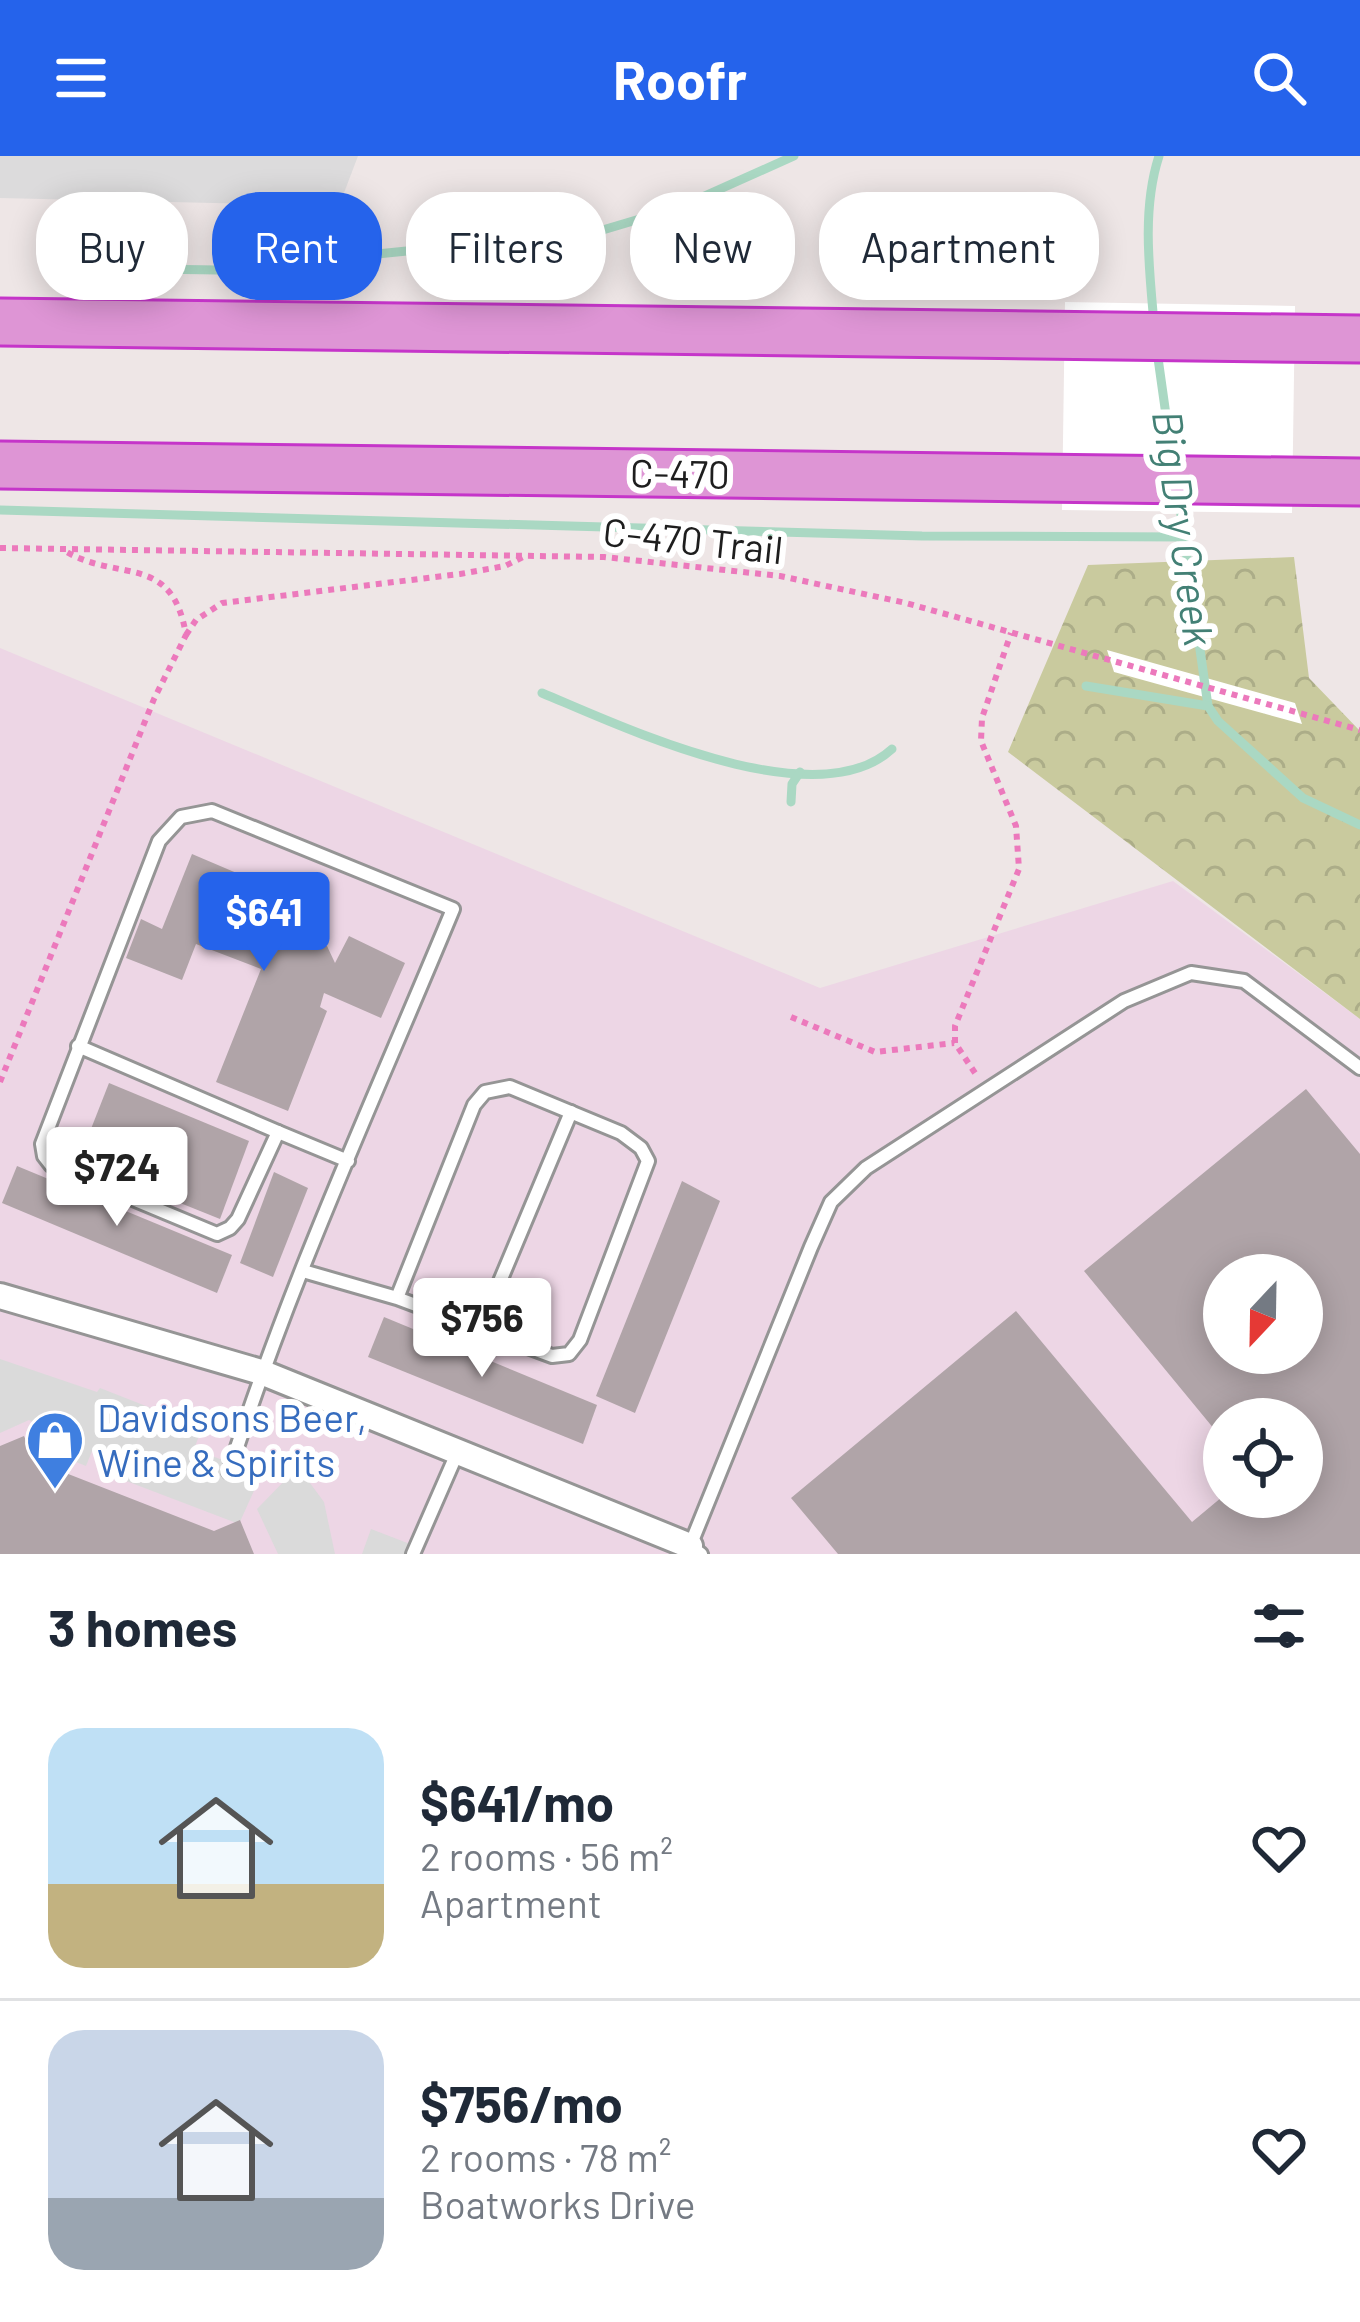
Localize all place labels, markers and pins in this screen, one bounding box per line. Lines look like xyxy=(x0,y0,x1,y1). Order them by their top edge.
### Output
pin: $641 xyxy=(193,872,335,974)
pin: $724 xyxy=(46,1127,188,1229)
pin: $756 xyxy=(411,1278,553,1380)
place label: Davidsons Beer, Wine & Spirits xyxy=(97,1393,367,1485)
shop icon: Davidsons Beer, Wine & Spirits xyxy=(24,1409,86,1491)

